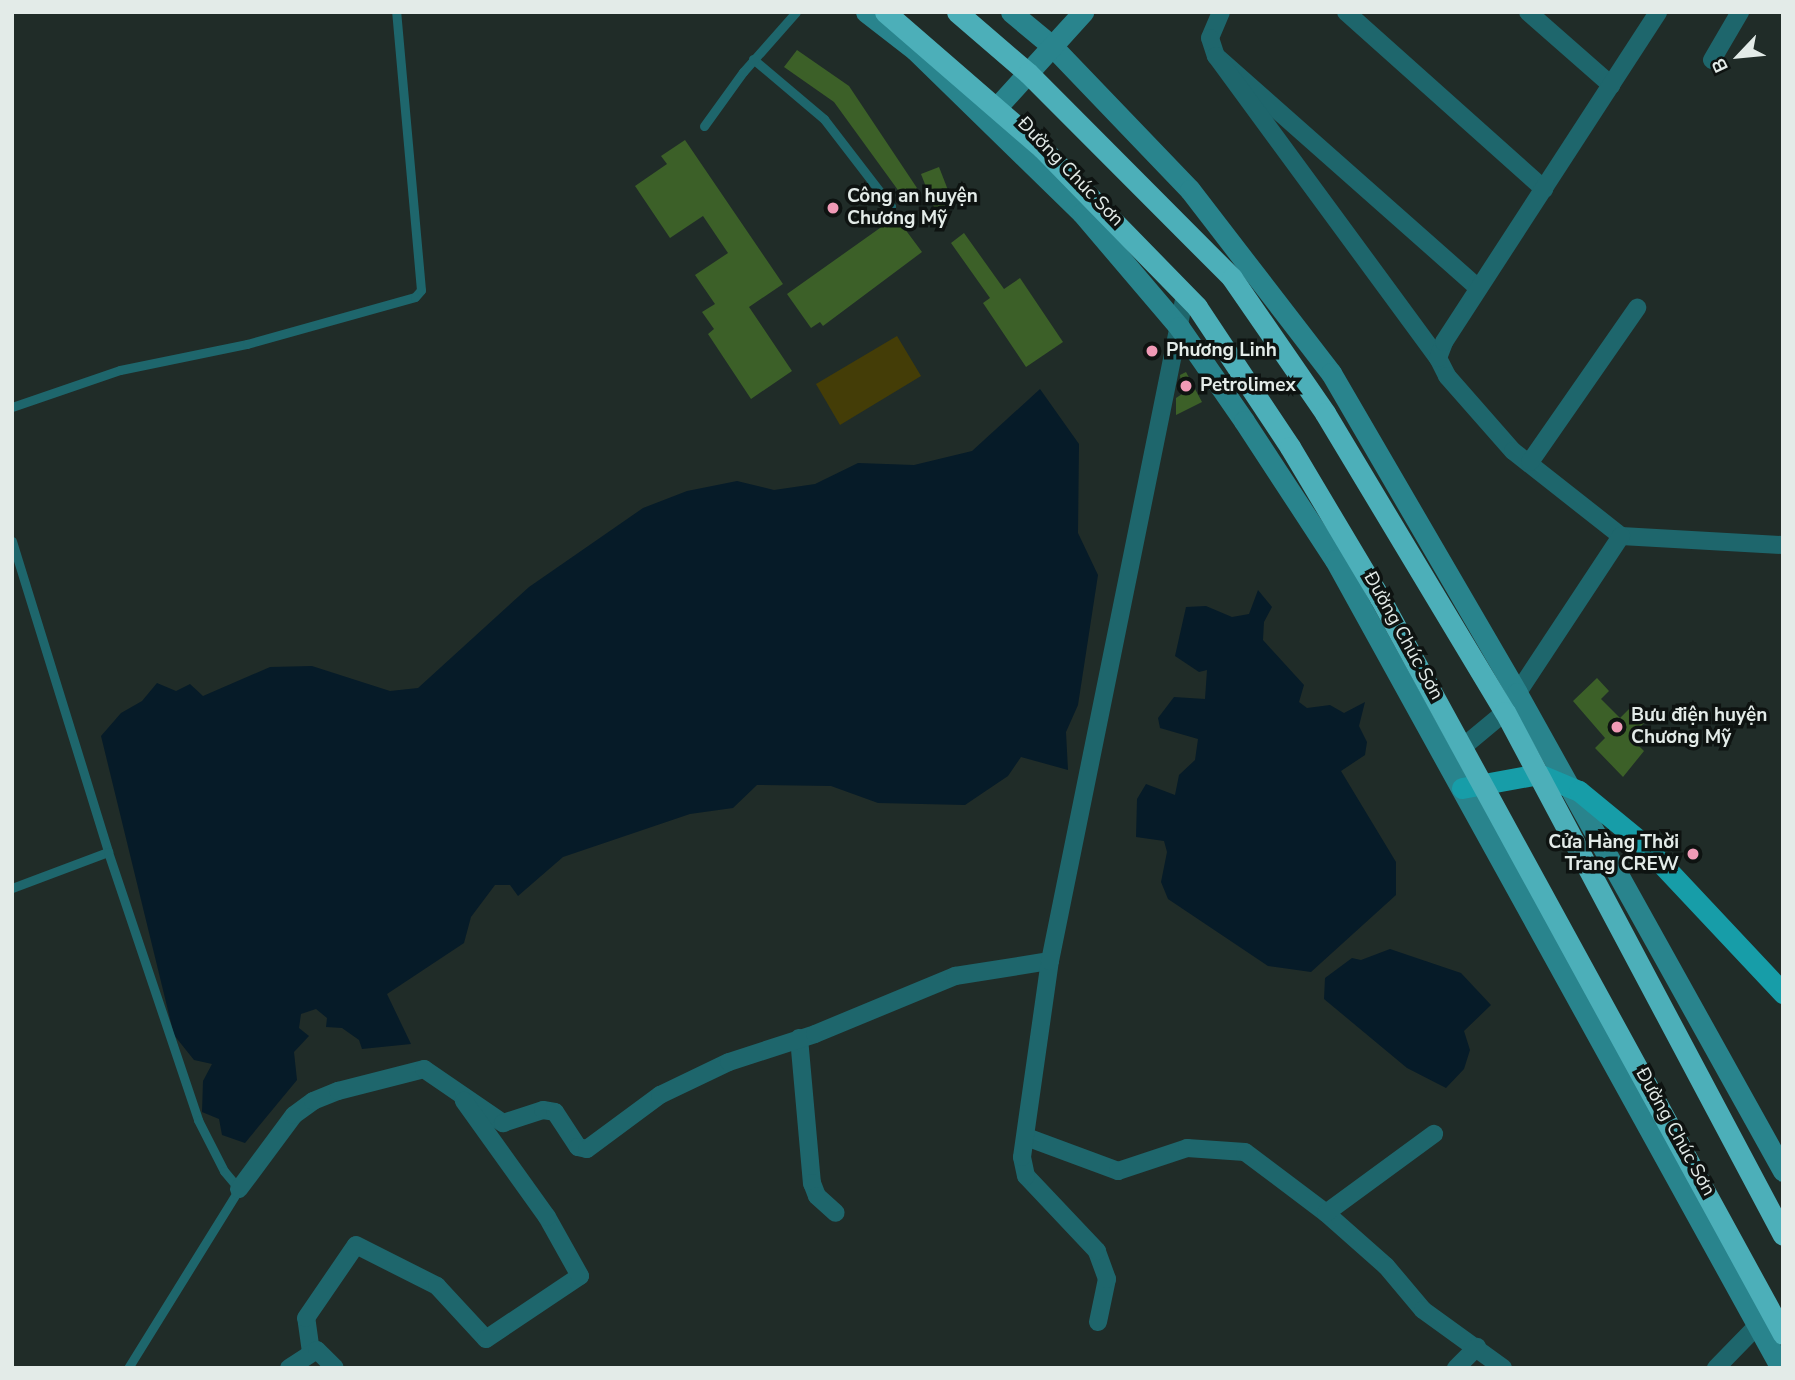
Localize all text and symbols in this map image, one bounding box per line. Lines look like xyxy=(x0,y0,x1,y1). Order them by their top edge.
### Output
north arrow xyxy=(1704,21,1774,91)
text: B xyxy=(1706,54,1735,77)
street label: Đường Chúc Sơn xyxy=(1012,113,1128,231)
place label: Công an huyện Chương Mỹ xyxy=(847,186,978,230)
marker: Công an huyện Chương Mỹ xyxy=(825,200,841,216)
place label: Phương Linh xyxy=(1166,340,1277,362)
marker: Phương Linh xyxy=(1144,343,1160,359)
place label: Petrolimex xyxy=(1200,375,1296,397)
marker: Petrolimex xyxy=(1178,378,1194,394)
street label: Đường Chúc Sơn xyxy=(1358,568,1448,704)
place label: Bưu điện huyện Chương Mỹ xyxy=(1631,705,1767,749)
marker: Bưu điện huyện Chương Mỹ xyxy=(1609,719,1625,735)
place label: Cửa Hàng Thời Trang CREW xyxy=(1548,832,1679,876)
marker: Cửa Hàng Thời Trang CREW xyxy=(1685,846,1701,862)
street label: Đường Chúc Sơn xyxy=(1630,1064,1720,1200)

